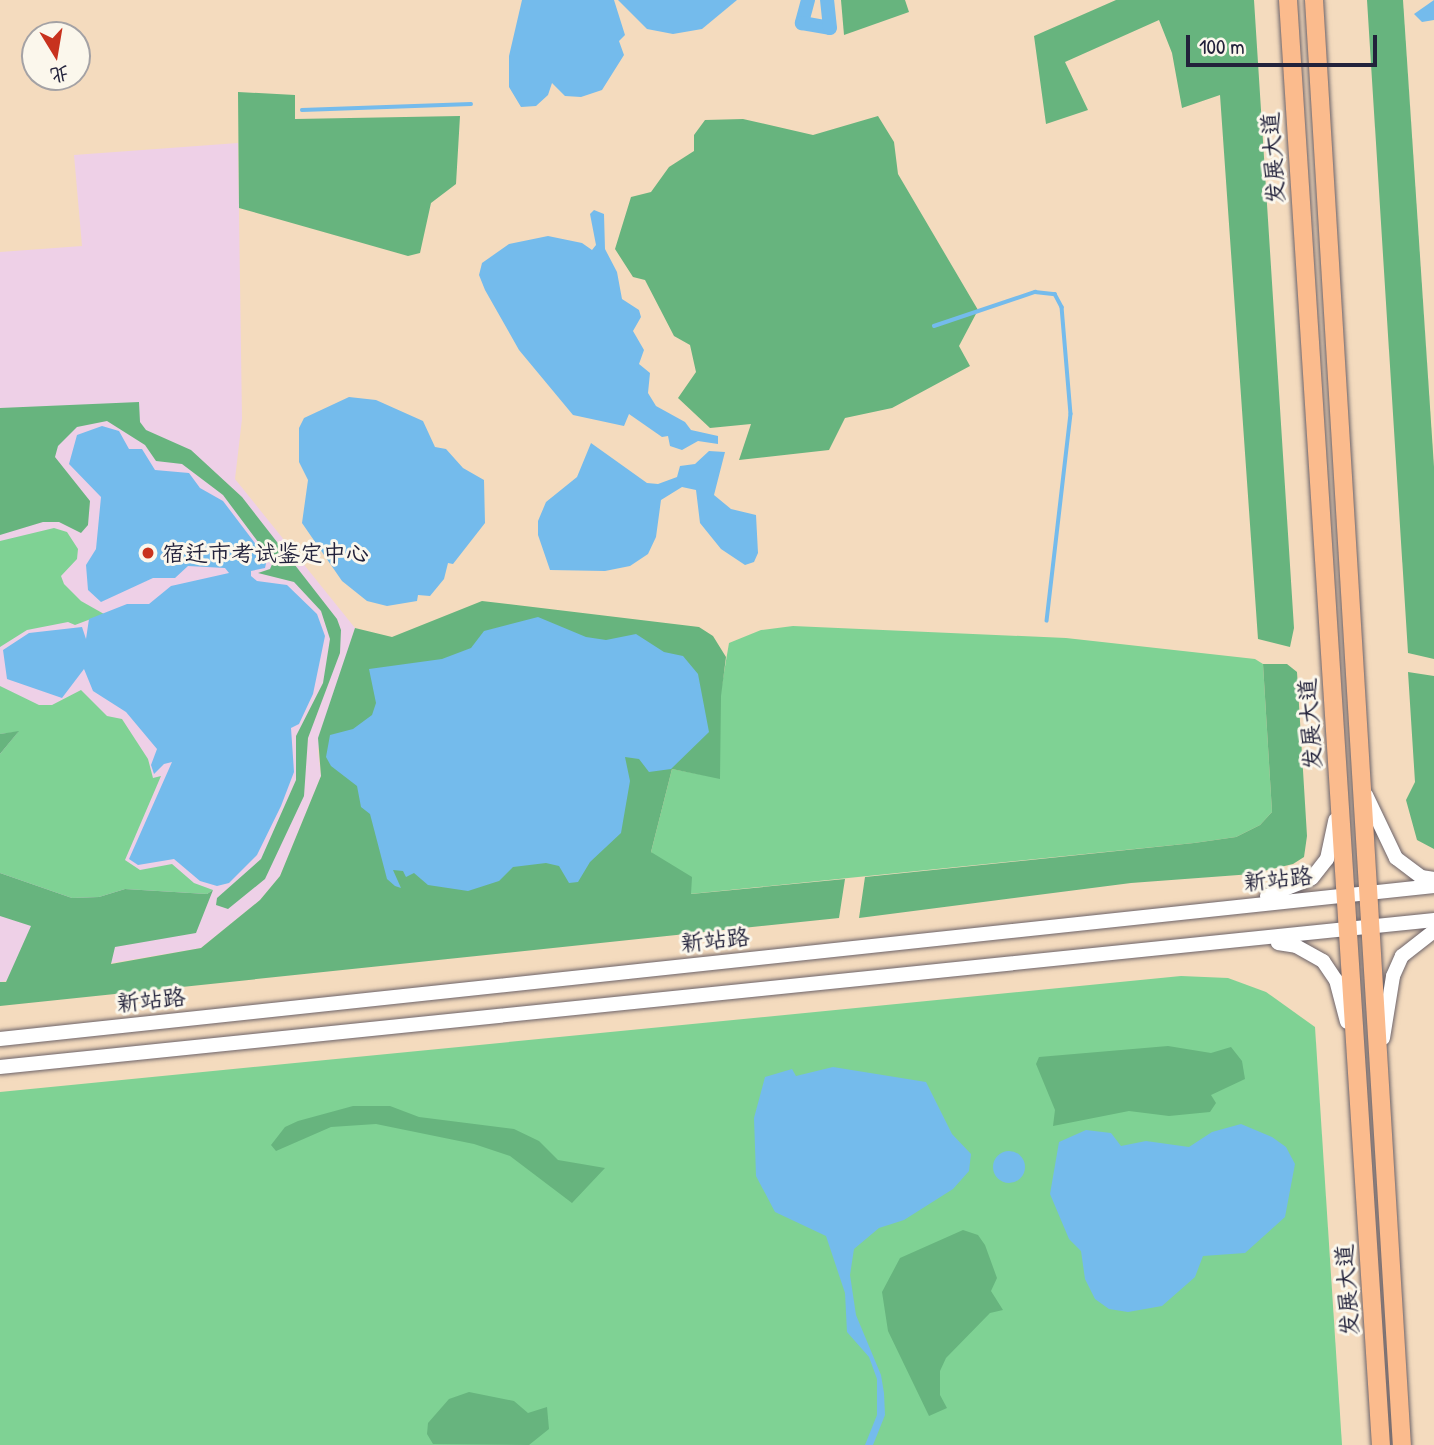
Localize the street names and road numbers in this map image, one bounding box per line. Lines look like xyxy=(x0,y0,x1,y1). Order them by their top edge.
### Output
street label: 发展大道 xyxy=(1256,111,1290,205)
street label: 发展大道 xyxy=(1293,677,1327,771)
street label: 新站路 xyxy=(1242,862,1314,896)
street label: 新站路 xyxy=(679,923,751,957)
street label: 新站路 xyxy=(115,983,187,1017)
street label: 发展大道 xyxy=(1330,1243,1364,1337)

